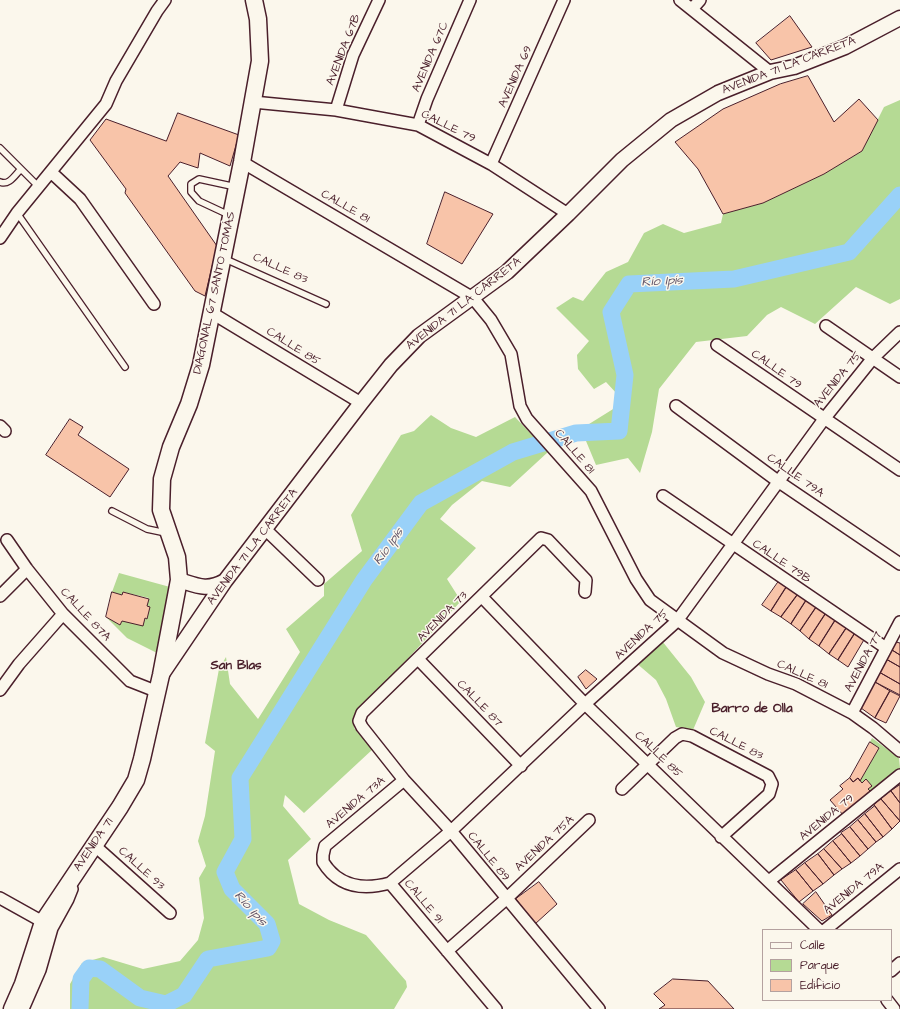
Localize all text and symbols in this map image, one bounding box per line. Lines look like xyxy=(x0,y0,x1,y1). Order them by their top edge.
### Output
street label: AVENIDA 67B xyxy=(324,12,364,88)
street label: AVENIDA 67C xyxy=(410,20,452,94)
street label: AVENIDA 71 LA CARRETA xyxy=(720,34,858,98)
street label: AVENIDA 69 xyxy=(496,44,536,110)
street label: CALLE 79 xyxy=(418,108,478,146)
street label: CALLE 81 xyxy=(318,187,372,227)
street label: DIAGONAL 67 SANTO TOMÁS xyxy=(191,210,239,376)
street label: CALLE 83 xyxy=(250,251,310,287)
street label: AVENIDA 71 LA CARRETA xyxy=(404,255,524,353)
water label: Río Ipís xyxy=(641,273,683,291)
street label: CALLE 85 xyxy=(263,325,323,369)
street label: CALLE 79 xyxy=(748,347,804,393)
street label: AVENIDA 75 xyxy=(811,349,865,411)
street label: CALLE 81 xyxy=(551,427,597,477)
street label: CALLE 79A xyxy=(764,451,826,501)
street label: AVENIDA 71 LA CARRETA xyxy=(205,486,301,608)
water label: Río Ipís xyxy=(371,526,407,568)
street label: CALLE 79B xyxy=(749,537,813,587)
street label: CALLE 87A xyxy=(57,585,113,645)
street label: AVENIDA 73 xyxy=(415,589,471,645)
street label: AVENIDA 75 xyxy=(612,607,672,663)
street label: AVENIDA 77 xyxy=(842,629,886,695)
street label: CALLE 81 xyxy=(774,657,830,693)
district label: San Blas xyxy=(210,658,262,674)
street label: CALLE 87 xyxy=(453,677,505,731)
district label: Barro de Olla xyxy=(711,701,793,717)
street label: CALLE 83 xyxy=(707,724,765,764)
street label: CALLE 85 xyxy=(631,729,685,781)
street label: AVENIDA 73A xyxy=(323,774,389,832)
street label: AVENIDA 79 xyxy=(797,792,857,844)
street label: AVENIDA 75A xyxy=(512,813,578,875)
street label: AVENIDA 71 xyxy=(71,816,117,874)
street label: CALLE 89 xyxy=(464,829,512,885)
street label: CALLE 93 xyxy=(115,844,167,894)
street label: AVENIDA 79A xyxy=(821,860,887,918)
street label: CALLE 91 xyxy=(400,877,446,927)
water label: Río Ipís xyxy=(230,888,270,930)
legend xyxy=(762,929,892,1001)
text: Calle xyxy=(800,937,825,954)
text: Parque xyxy=(800,957,839,974)
text: Edificio xyxy=(800,977,840,994)

